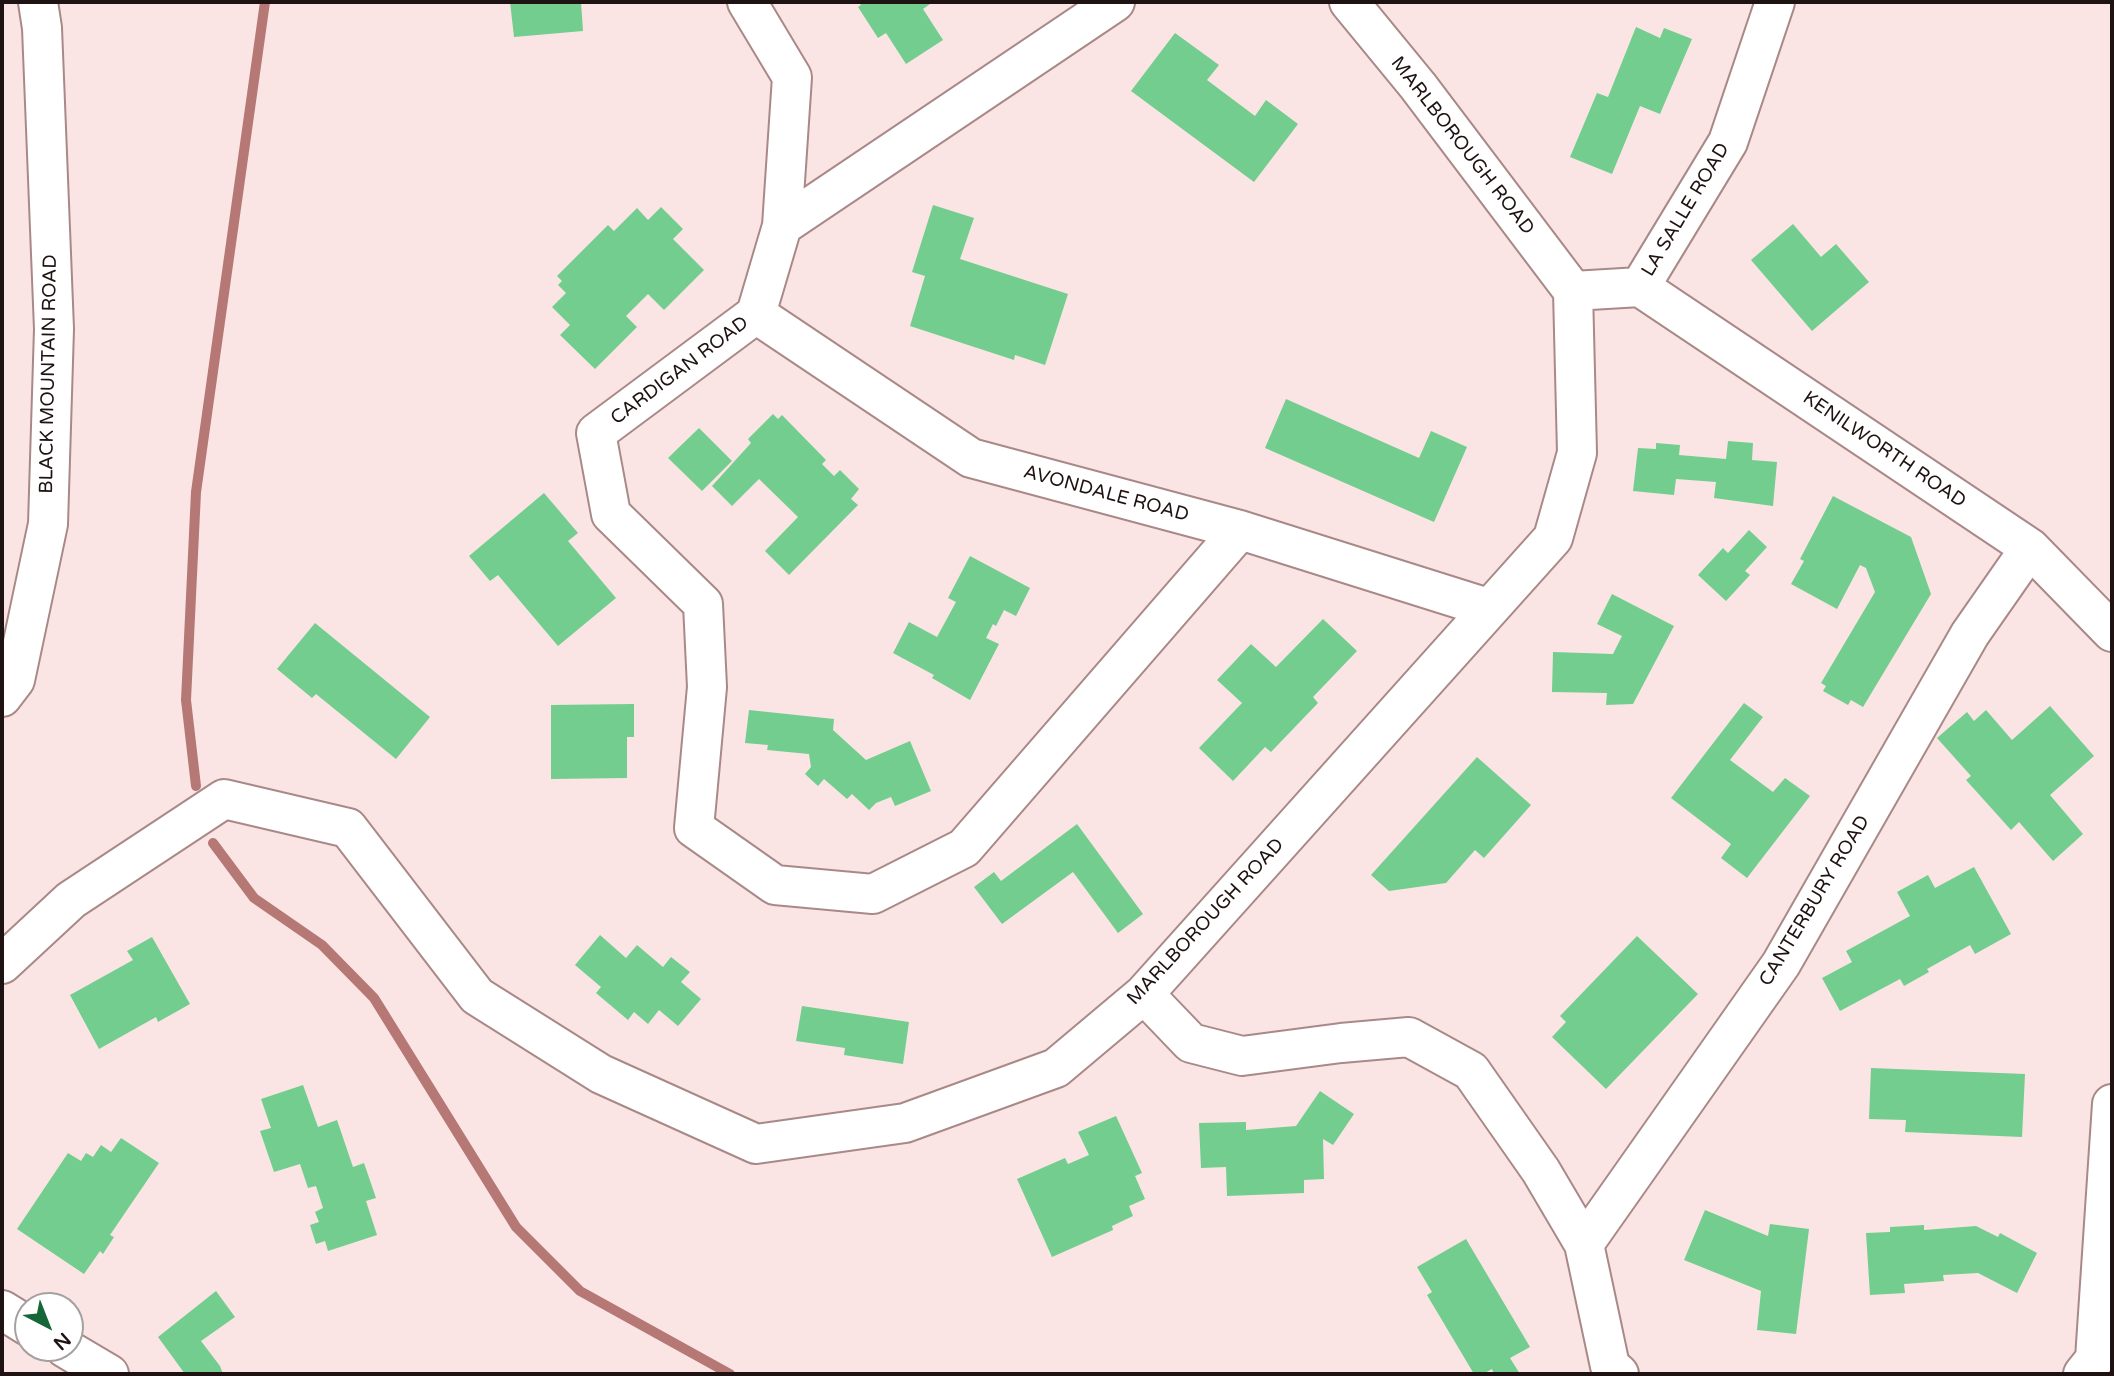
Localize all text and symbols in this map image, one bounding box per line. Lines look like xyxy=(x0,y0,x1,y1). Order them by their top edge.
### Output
street label: MARLBOROUGH ROAD xyxy=(1385,52,1539,240)
street label: LA SALLE ROAD xyxy=(1637,139,1735,281)
street label: BLACK MOUNTAIN ROAD xyxy=(36,254,62,494)
street label: CARDIGAN ROAD xyxy=(607,312,753,430)
street label: KENILWORTH ROAD xyxy=(1798,387,1970,513)
street label: AVONDALE ROAD xyxy=(1021,461,1191,527)
street label: CANTERBURY ROAD xyxy=(1755,811,1875,991)
street label: MARLBOROUGH ROAD xyxy=(1123,834,1289,1010)
north arrow xyxy=(14,1292,84,1362)
text: N xyxy=(49,1328,75,1354)

